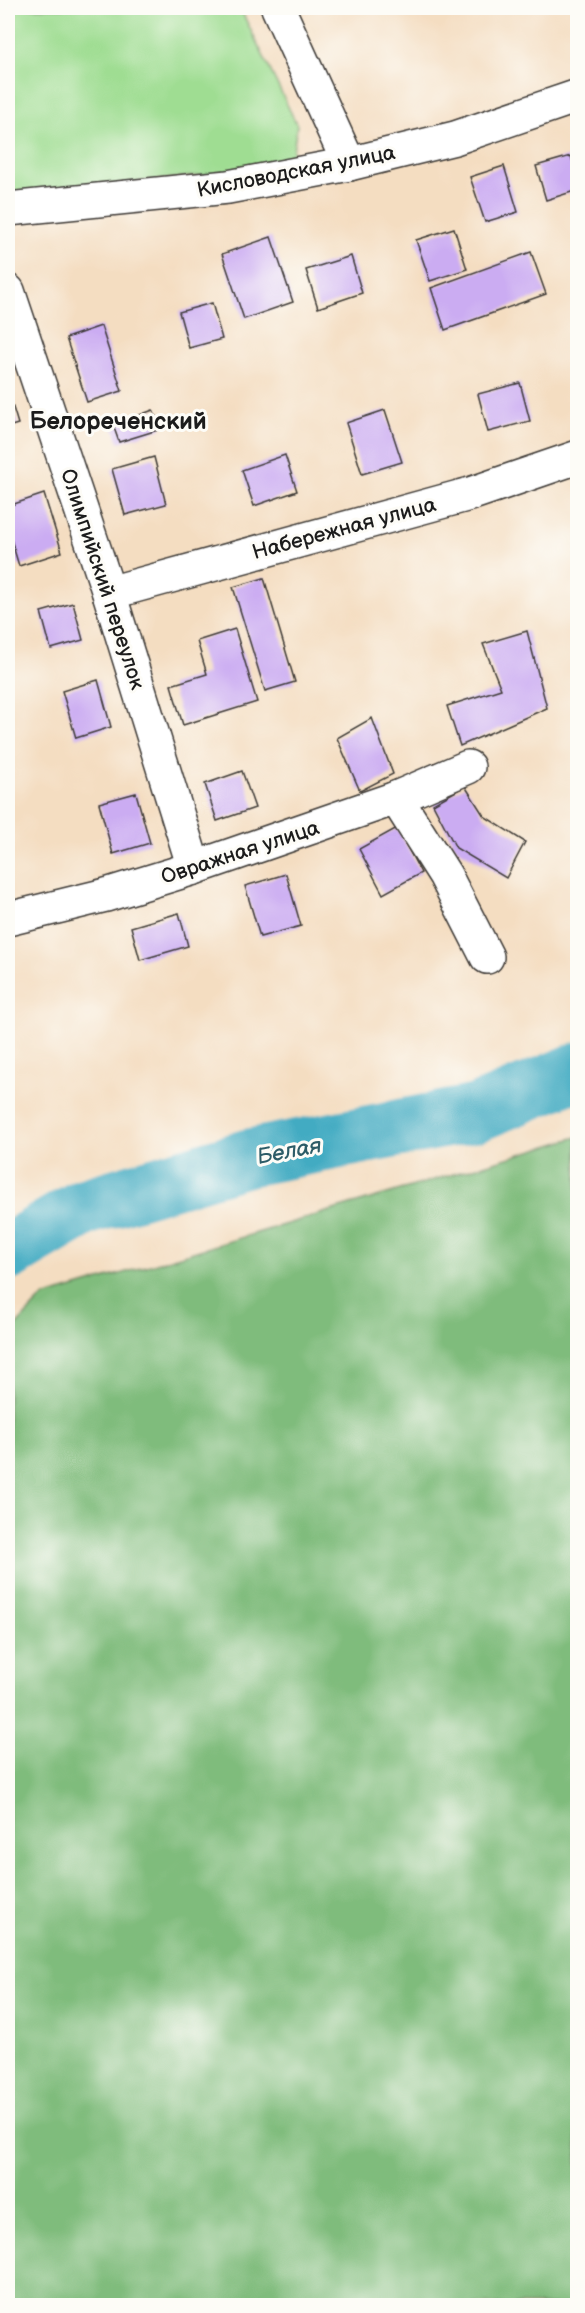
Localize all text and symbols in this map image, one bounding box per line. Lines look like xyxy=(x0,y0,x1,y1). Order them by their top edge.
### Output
street label: Кисловодская улица xyxy=(195,140,398,203)
district label: Белореченский xyxy=(29,407,207,436)
street label: Олимпийский переулок xyxy=(55,466,150,693)
street label: Набережная улица xyxy=(250,492,439,565)
street label: Овражная улица xyxy=(158,815,323,890)
water label: Белая xyxy=(255,1132,324,1171)

